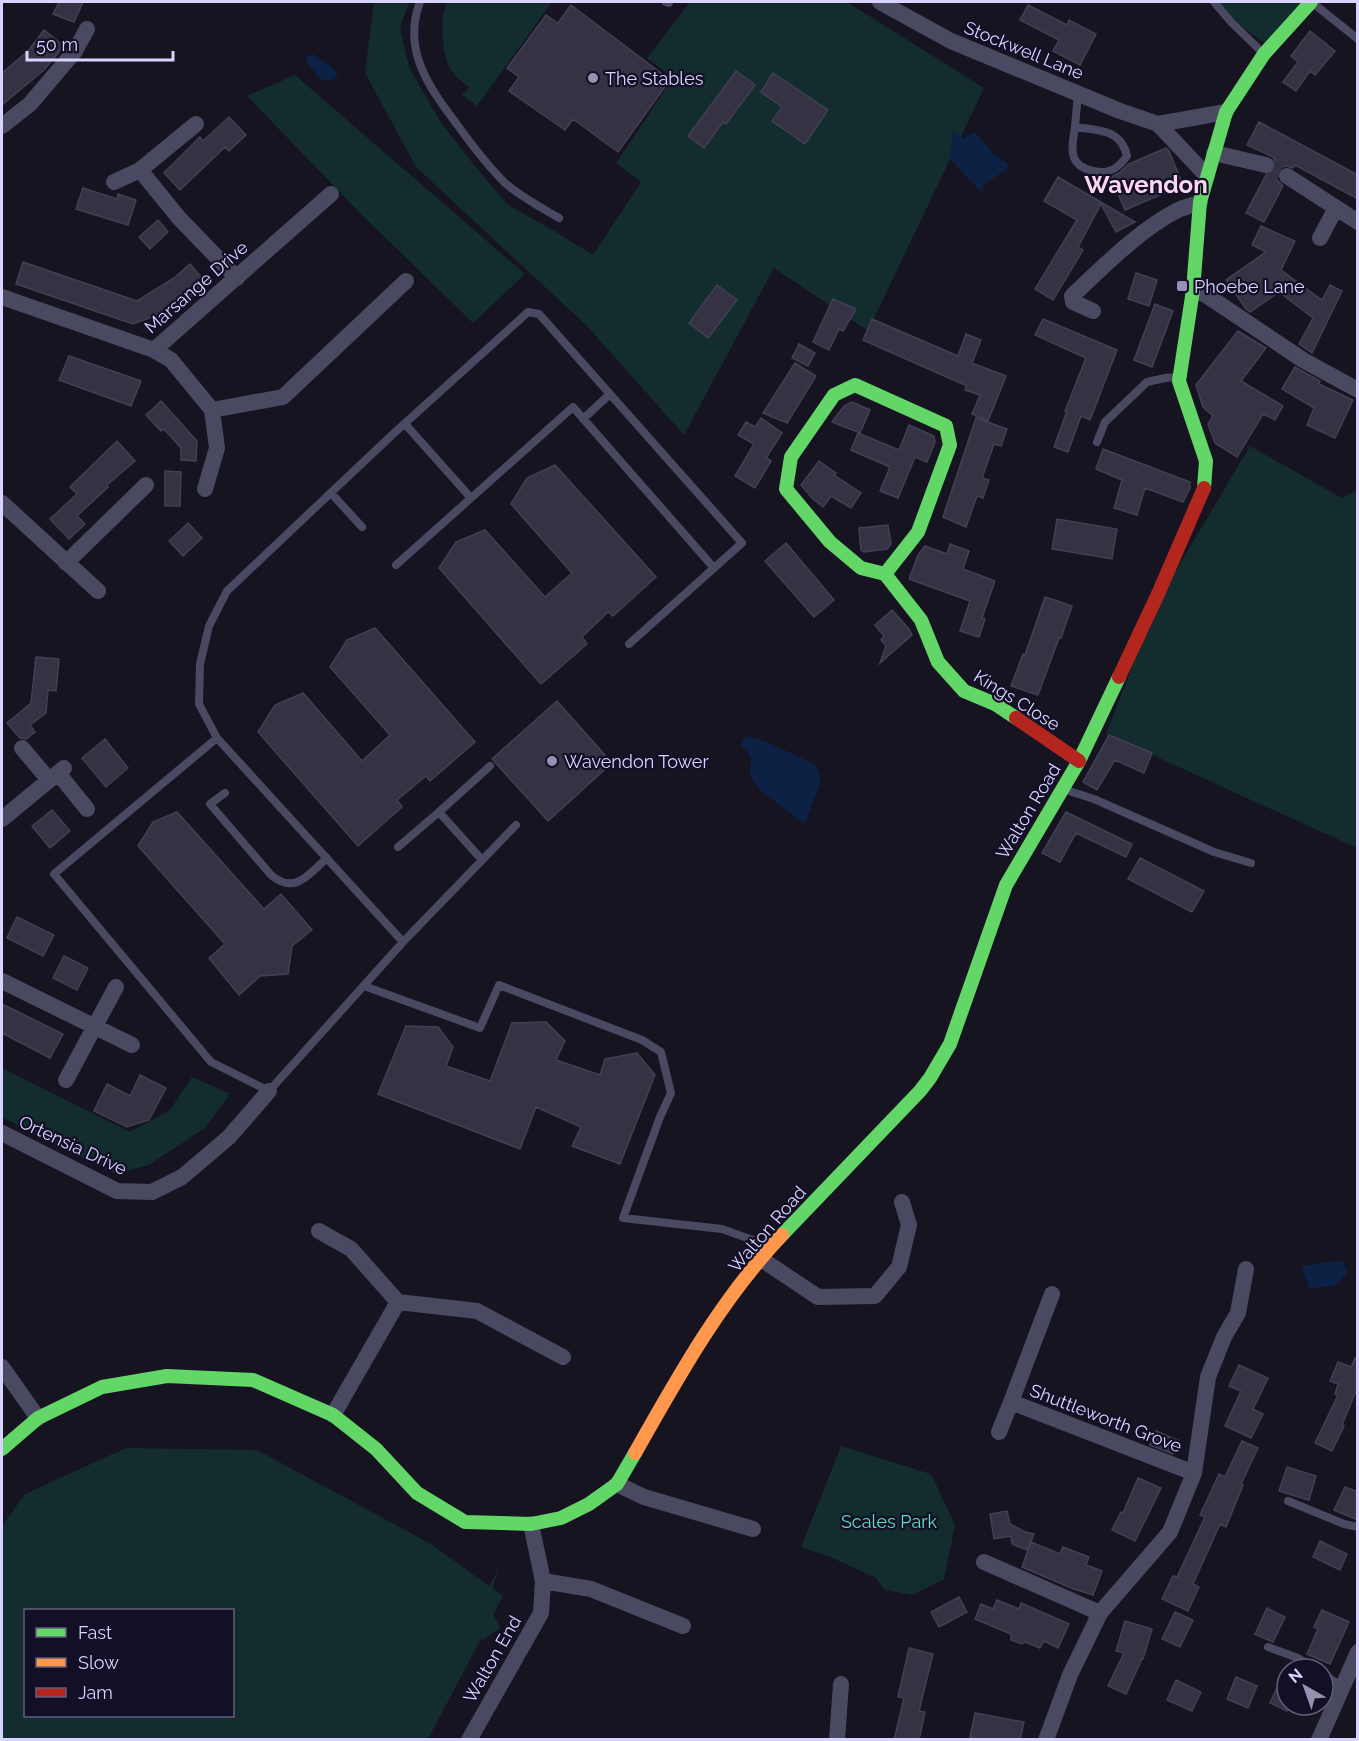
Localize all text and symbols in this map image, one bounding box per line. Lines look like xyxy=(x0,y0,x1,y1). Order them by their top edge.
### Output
street label: Stockwell Lane xyxy=(961,17,1087,84)
scale bar xyxy=(27,24,172,62)
text: 50 m xyxy=(36,34,78,55)
place label: The Stables xyxy=(605,68,704,89)
marker: The Stables xyxy=(586,71,600,85)
district label: Wavendon xyxy=(1084,170,1208,199)
street label: Marsange Drive xyxy=(140,236,252,338)
place label: Phoebe Lane xyxy=(1194,276,1305,297)
marker: Phoebe Lane xyxy=(1175,279,1189,293)
street label: Kings Close xyxy=(970,665,1064,735)
place label: Wavendon Tower xyxy=(564,751,709,772)
marker: Wavendon Tower xyxy=(545,754,559,768)
street label: Walton Road xyxy=(991,760,1065,862)
street label: Ortensia Drive xyxy=(16,1111,131,1179)
street label: Walton Road xyxy=(724,1182,810,1276)
street label: Shuttleworth Grove xyxy=(1027,1379,1185,1457)
park label: Scales Park xyxy=(841,1511,938,1532)
legend xyxy=(24,1609,234,1717)
street label: Walton End xyxy=(459,1612,525,1706)
text: Fast xyxy=(78,1622,112,1643)
text: Slow xyxy=(78,1652,119,1673)
north arrow xyxy=(1275,1657,1335,1717)
text: N xyxy=(1285,1665,1306,1687)
text: Jam xyxy=(78,1682,113,1703)

